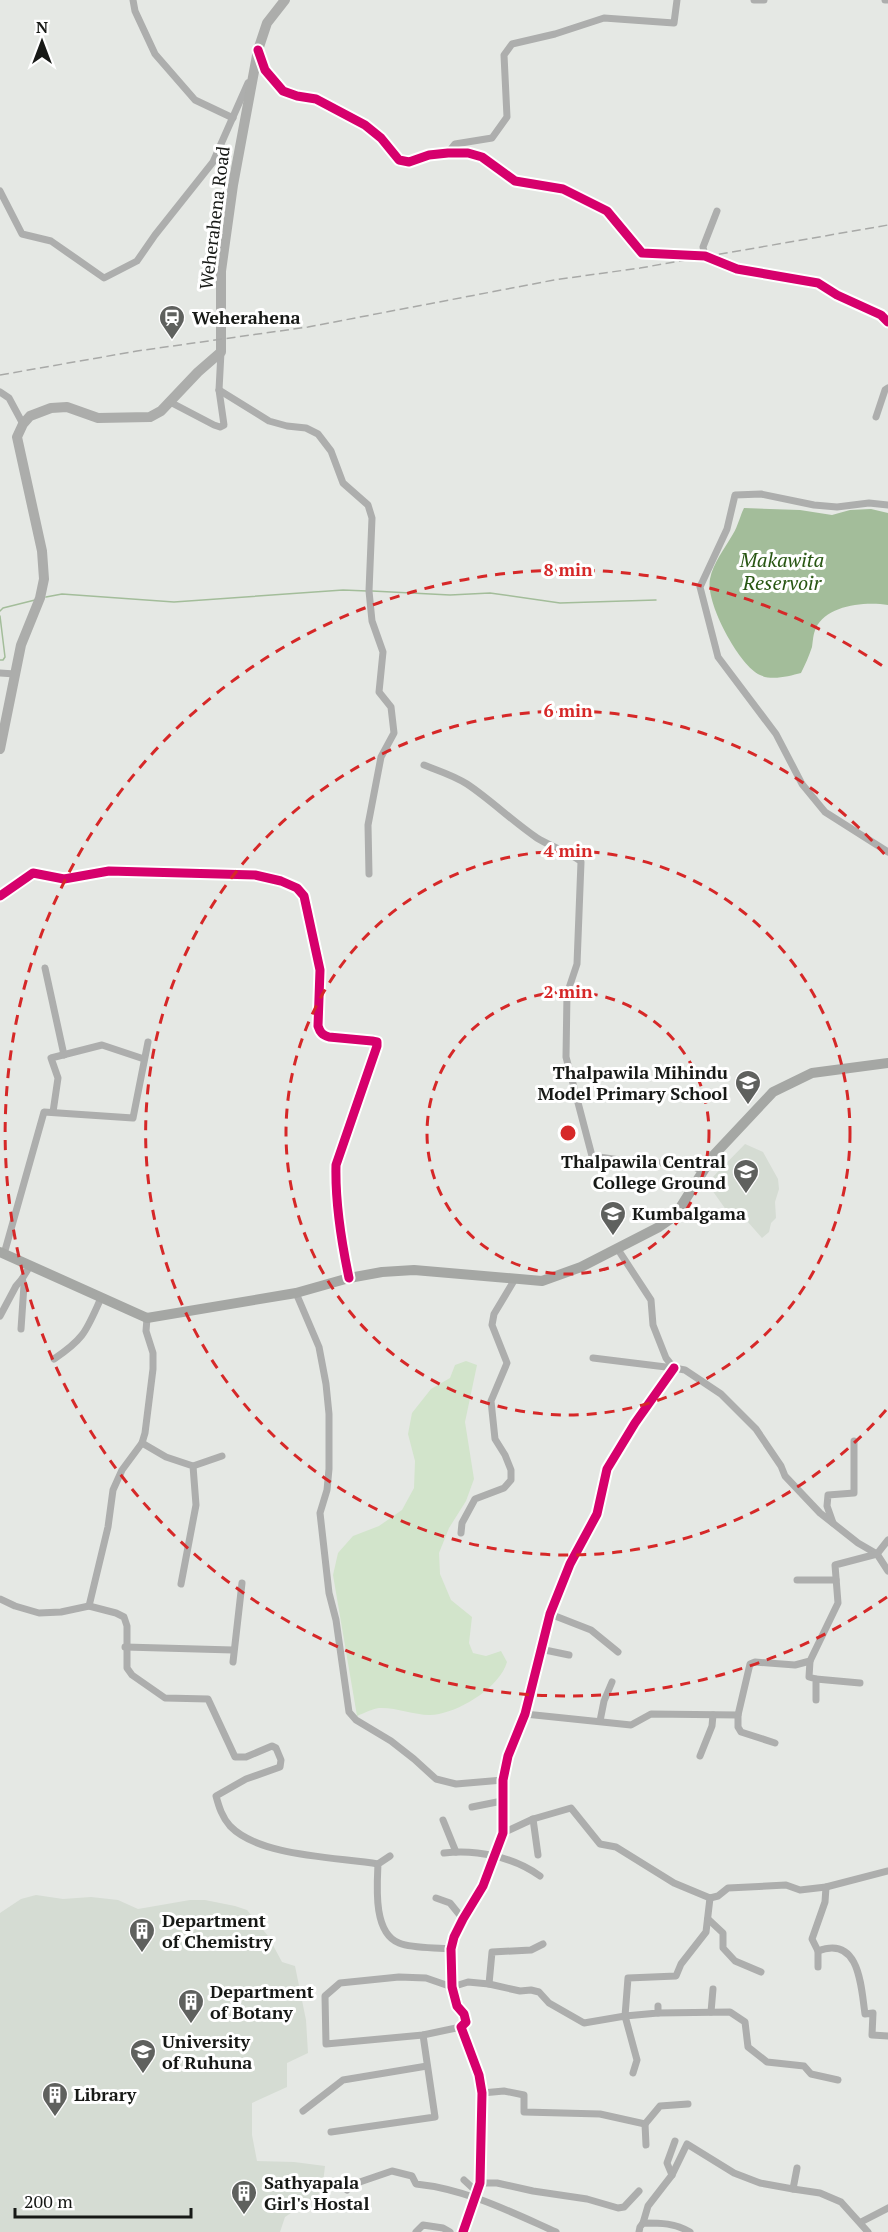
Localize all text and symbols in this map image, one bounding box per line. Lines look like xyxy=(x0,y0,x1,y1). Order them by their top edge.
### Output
north arrow xyxy=(12,12,72,72)
text: N xyxy=(36,16,48,38)
street label: Weherahena Road xyxy=(193,145,235,291)
station icon: Weherahena xyxy=(157,303,187,341)
place label: Weherahena xyxy=(192,305,301,329)
water label: Makawita Reservoir xyxy=(739,546,824,596)
text: 8 min xyxy=(543,557,593,581)
text: 6 min xyxy=(543,698,593,722)
text: 4 min xyxy=(543,838,593,862)
text: 2 min xyxy=(543,979,593,1003)
place label: Thalpawila Mihindu Model Primary School xyxy=(538,1060,728,1105)
school or university icon: Thalpawila Mihindu Model Primary School xyxy=(733,1068,763,1106)
centre of rings xyxy=(558,1123,578,1143)
place label: Thalpawila Central College Ground xyxy=(561,1149,726,1194)
school or university icon: Thalpawila Central College Ground xyxy=(731,1157,761,1195)
school or university icon: Kumbalgama xyxy=(598,1199,628,1237)
place label: Kumbalgama xyxy=(632,1201,746,1225)
place label: Department of Chemistry xyxy=(162,1908,273,1953)
building icon: Department of Chemistry xyxy=(127,1916,157,1954)
place label: Department of Botany xyxy=(210,1979,314,2024)
building icon: Department of Botany xyxy=(176,1987,206,2025)
place label: University of Ruhuna xyxy=(162,2029,252,2074)
school or university icon: University of Ruhuna xyxy=(128,2037,158,2075)
building icon: Library xyxy=(40,2080,70,2118)
place label: Library xyxy=(74,2082,137,2106)
place label: Sathyapala Girl's Hostal xyxy=(264,2170,369,2215)
building icon: Sathyapala Girl's Hostal xyxy=(229,2178,259,2216)
scale bar xyxy=(15,2181,190,2219)
text: 200 m xyxy=(24,2189,73,2213)

